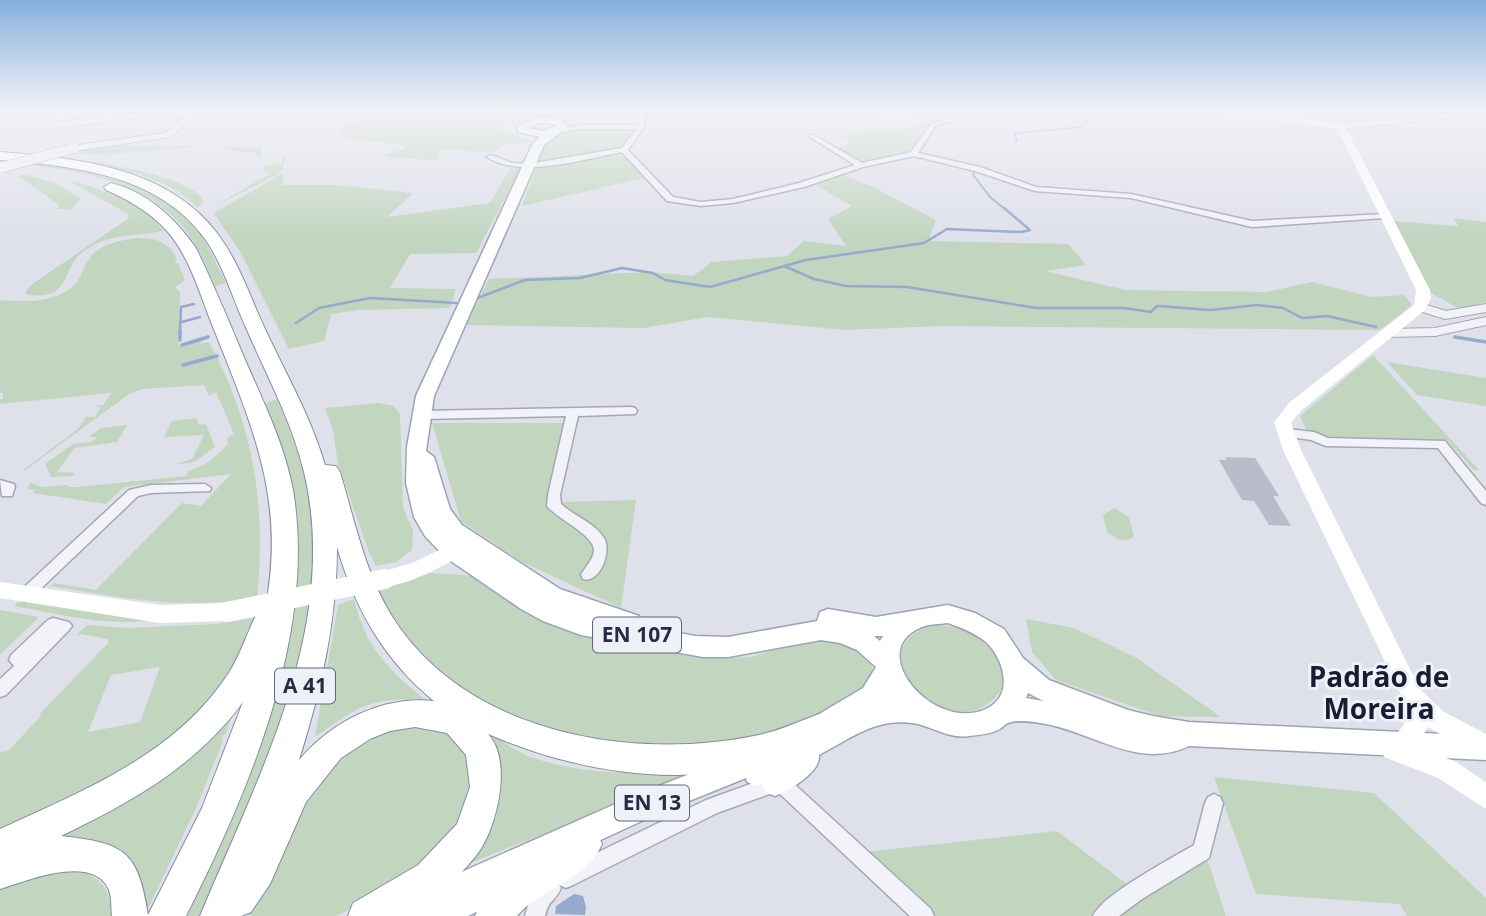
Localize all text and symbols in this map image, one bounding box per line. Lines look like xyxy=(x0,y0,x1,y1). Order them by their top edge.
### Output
road number: EN 107 xyxy=(593,618,681,652)
district label: Padrão de Moreira xyxy=(1309,657,1449,727)
road number: A 41 xyxy=(275,668,335,704)
road number: EN 13 xyxy=(615,786,689,820)

